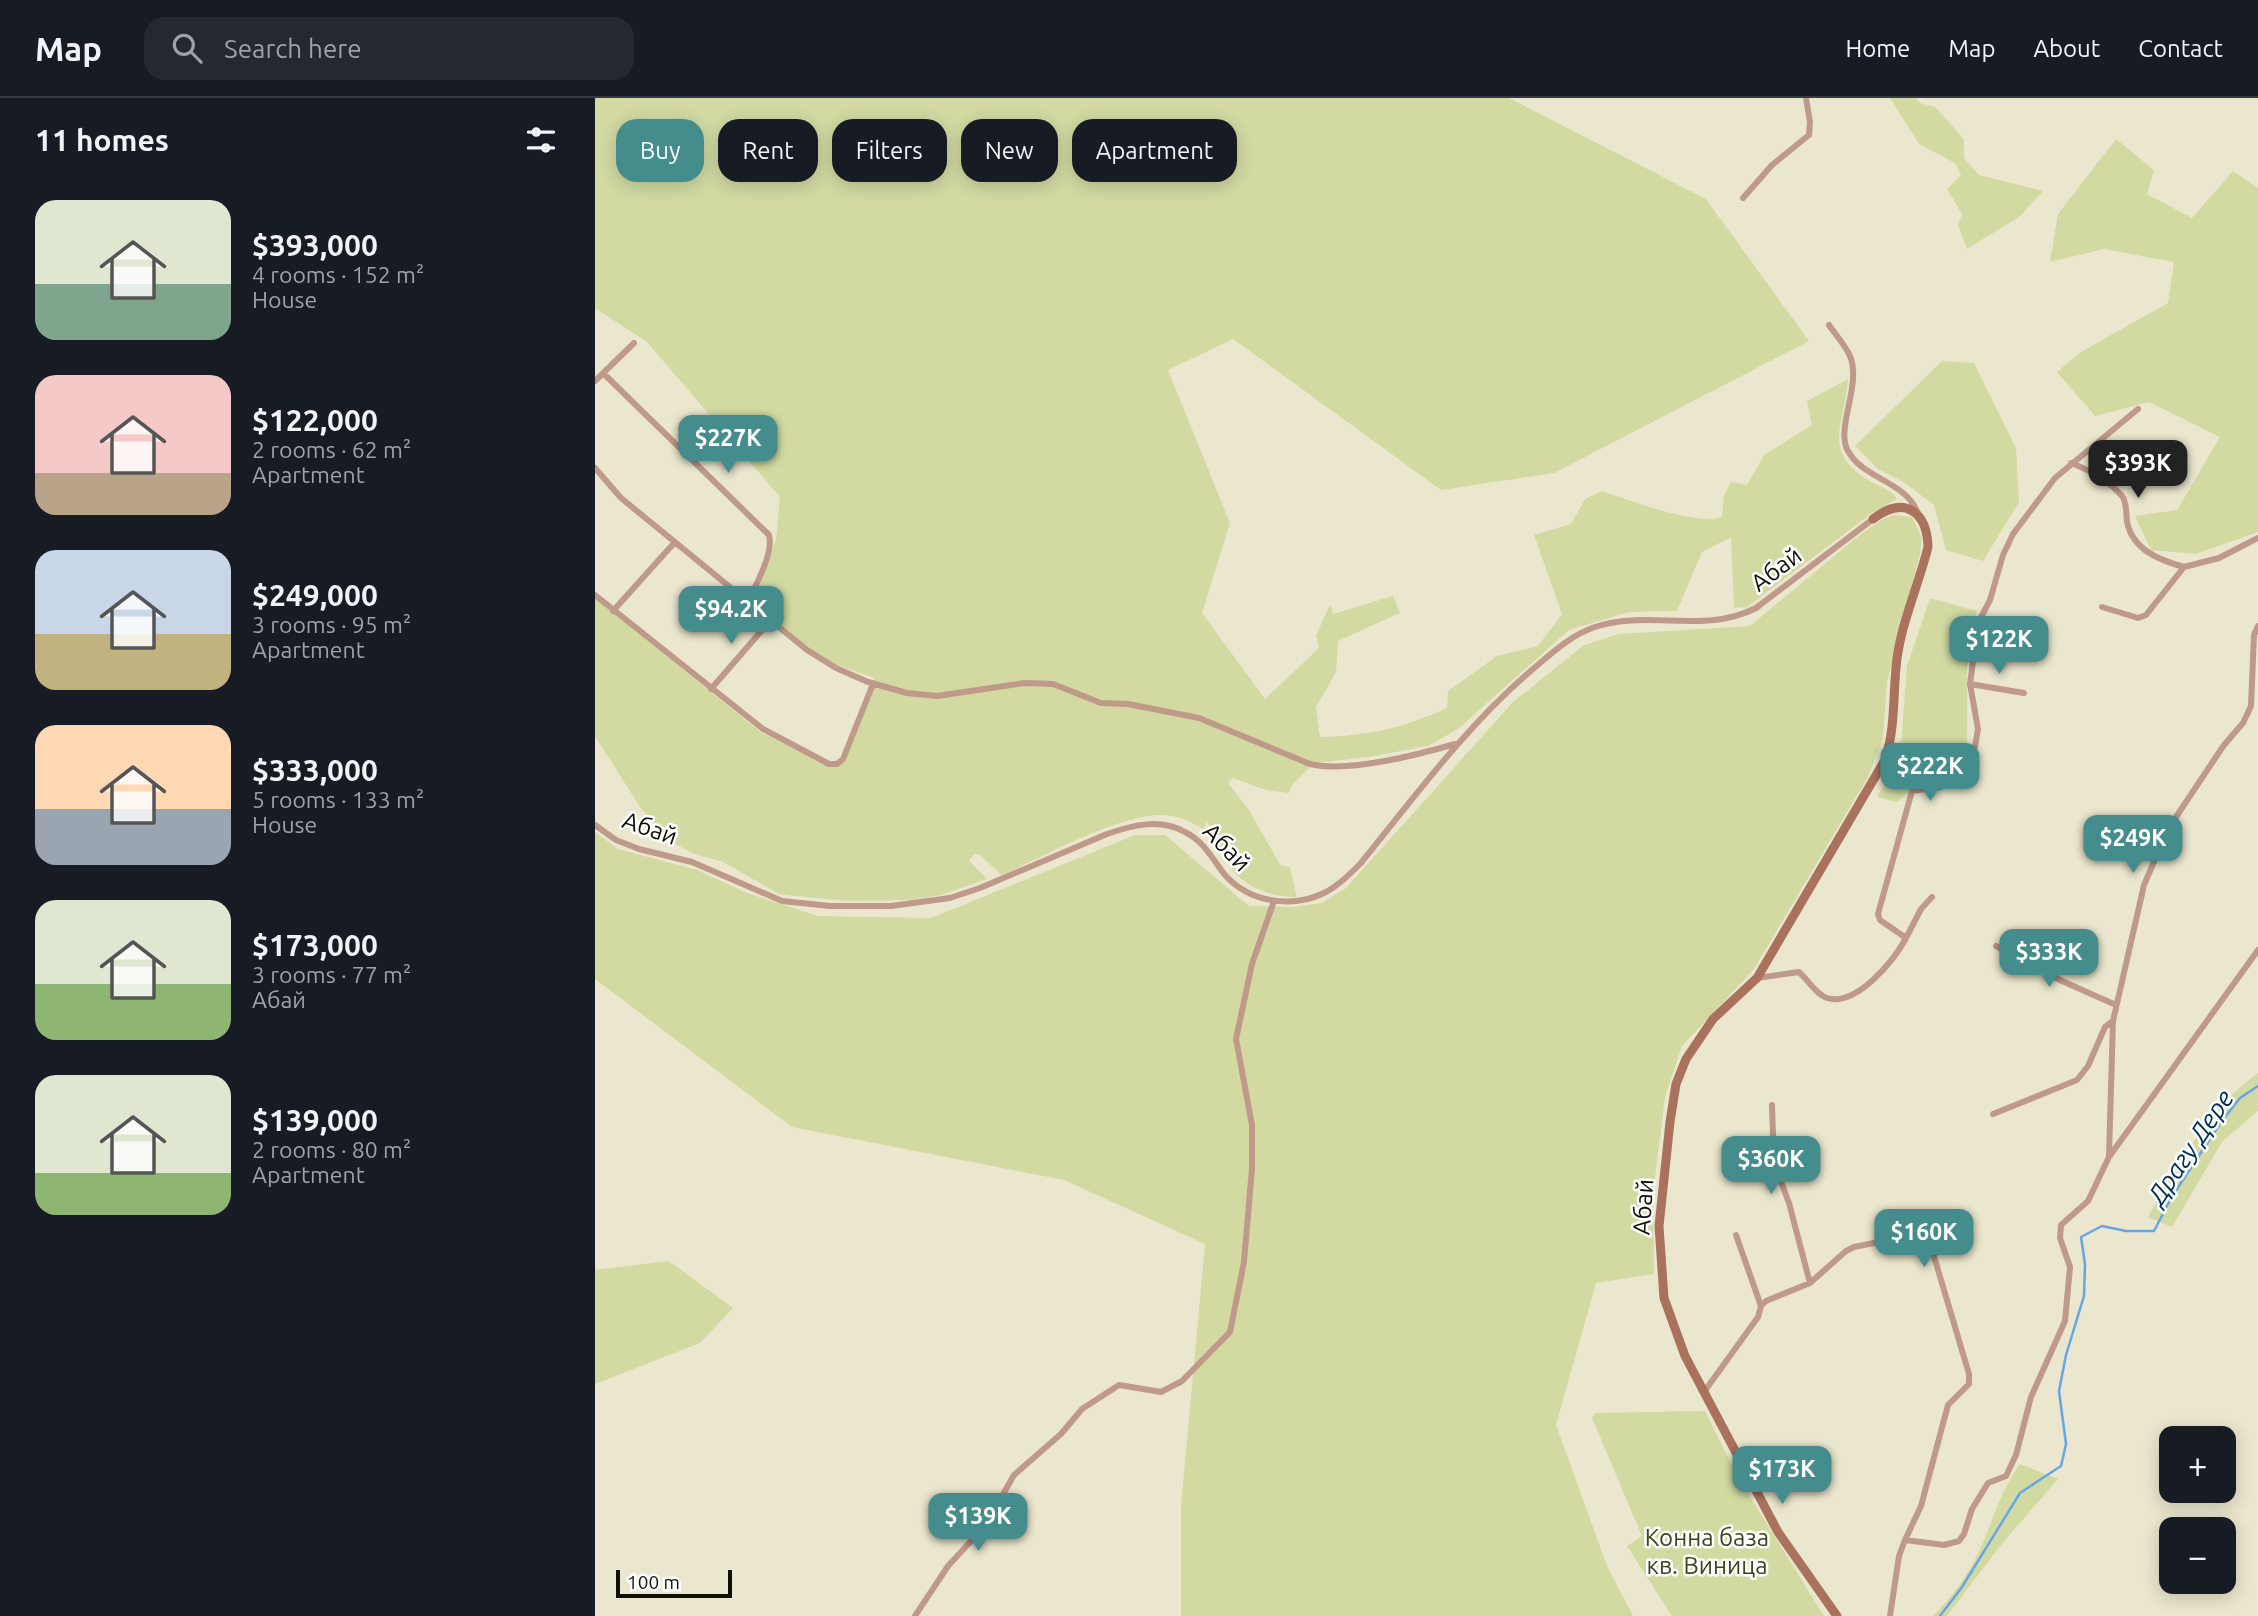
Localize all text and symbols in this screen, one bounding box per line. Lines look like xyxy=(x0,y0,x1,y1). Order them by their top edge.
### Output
search box xyxy=(144,17,634,80)
icon: search xyxy=(168,29,206,67)
text: Map xyxy=(35,30,102,67)
text: Search here xyxy=(224,34,362,63)
text: Home xyxy=(1845,35,1910,62)
text: Map xyxy=(1948,35,1995,62)
text: About xyxy=(2033,35,2100,62)
text: Contact xyxy=(2138,35,2223,62)
chip: Buy xyxy=(616,119,704,182)
chip: Rent xyxy=(718,119,818,182)
chip: Filters xyxy=(832,119,947,182)
chip: New xyxy=(961,119,1058,182)
chip: Apartment xyxy=(1072,119,1237,182)
icon: filters xyxy=(522,121,560,159)
text: 11 homes xyxy=(35,123,169,157)
icon: home xyxy=(91,228,175,312)
text: $393,000 xyxy=(252,228,378,262)
text: 4 rooms · 152 m² xyxy=(252,262,424,287)
text: House xyxy=(252,287,317,312)
icon: home xyxy=(91,403,175,487)
text: $122,000 xyxy=(252,403,378,437)
pin: $227K xyxy=(679,416,777,475)
text: $227K xyxy=(694,425,762,450)
text: 2 rooms · 62 m² xyxy=(252,437,411,462)
pin: $393K xyxy=(2089,440,2187,500)
text: $393K xyxy=(2104,450,2172,475)
text: Apartment xyxy=(252,462,365,487)
street label: Абай xyxy=(1745,541,1807,597)
icon: home xyxy=(91,578,175,662)
text: $249,000 xyxy=(252,578,378,612)
pin: $94.2K xyxy=(674,587,788,646)
text: $94.2K xyxy=(695,596,767,621)
text: 3 rooms · 95 m² xyxy=(252,612,411,637)
pin: $122K xyxy=(1950,616,2048,676)
text: $122K xyxy=(1965,626,2033,651)
text: Apartment xyxy=(252,637,365,662)
pin: $222K xyxy=(1881,744,1979,803)
icon: home xyxy=(91,753,175,837)
text: $333,000 xyxy=(252,753,378,787)
text: $222K xyxy=(1896,753,1964,778)
text: 5 rooms · 133 m² xyxy=(252,787,424,812)
street label: Абай xyxy=(619,806,681,850)
text: House xyxy=(252,812,317,837)
pin: $249K xyxy=(2084,816,2182,875)
street label: Абай xyxy=(1198,817,1256,877)
text: $249K xyxy=(2099,825,2167,850)
icon: home xyxy=(91,928,175,1012)
text: $173,000 xyxy=(252,928,378,962)
pin: $333K xyxy=(2000,930,2098,989)
text: $333K xyxy=(2015,939,2083,964)
text: 3 rooms · 77 m² xyxy=(252,962,411,987)
text: Абай xyxy=(252,987,306,1012)
water label: Драгу Дере xyxy=(2139,1084,2239,1212)
icon: home xyxy=(91,1103,175,1187)
text: $139,000 xyxy=(252,1103,378,1137)
pin: $360K xyxy=(1722,1136,1820,1196)
text: 2 rooms · 80 m² xyxy=(252,1137,411,1162)
text: $360K xyxy=(1737,1146,1805,1171)
text: Apartment xyxy=(252,1162,365,1187)
street label: Абай xyxy=(1628,1178,1658,1236)
pin: $160K xyxy=(1875,1210,1973,1269)
text: $160K xyxy=(1890,1219,1958,1244)
map controls xyxy=(2159,1426,2236,1594)
button: + xyxy=(2159,1426,2236,1503)
pin: $173K xyxy=(1733,1446,1831,1506)
text: $173K xyxy=(1748,1456,1816,1481)
pin: $139K xyxy=(929,1494,1027,1553)
text: $139K xyxy=(944,1503,1012,1528)
button: − xyxy=(2159,1517,2236,1594)
park label: Конна база кв. Виница xyxy=(1645,1524,1769,1579)
scale bar xyxy=(616,1567,731,1599)
text: 100 m xyxy=(627,1571,680,1593)

